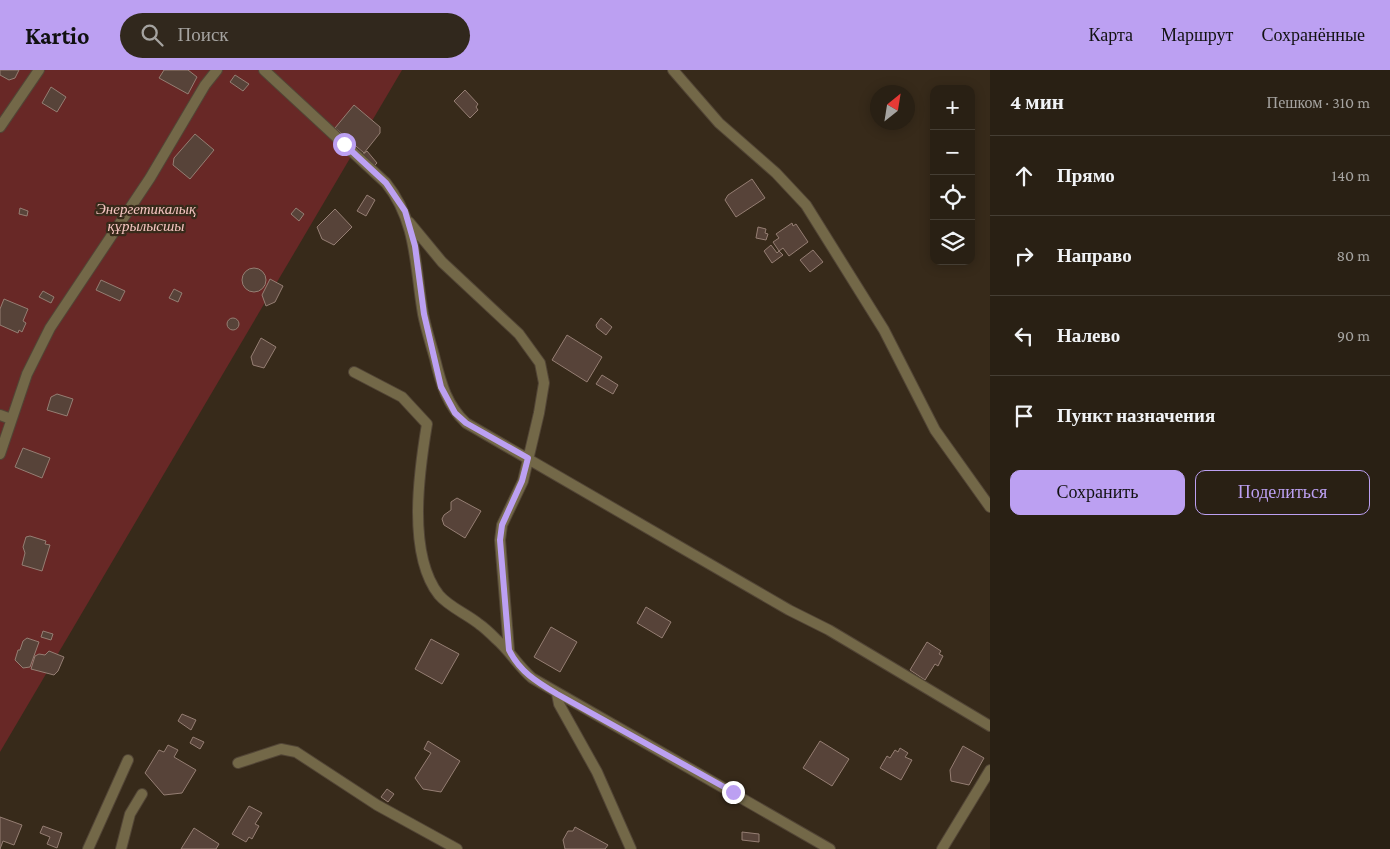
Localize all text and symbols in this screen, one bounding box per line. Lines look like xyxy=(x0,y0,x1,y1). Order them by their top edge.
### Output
search box xyxy=(120,13,470,58)
icon: search xyxy=(138,21,166,49)
text: Kartio xyxy=(25,22,90,49)
text: Поиск xyxy=(178,24,229,45)
text: Карта xyxy=(1088,25,1133,45)
text: Маршрут xyxy=(1161,25,1233,45)
text: Сохранённые xyxy=(1261,25,1365,45)
north arrow xyxy=(870,85,915,130)
map controls xyxy=(930,85,975,265)
button: + xyxy=(930,85,975,130)
text: 4 мин xyxy=(1010,90,1064,114)
text: Пешком · 310 m xyxy=(1267,94,1370,111)
button: − xyxy=(930,130,975,175)
route start xyxy=(333,133,356,156)
icon: ahead xyxy=(1010,162,1038,190)
text: Прямо xyxy=(1057,165,1115,186)
text: 140 m xyxy=(1332,167,1370,184)
button: locate xyxy=(930,175,975,220)
park label: Энергетикалық құрылысшы xyxy=(96,201,197,234)
button: layers xyxy=(930,220,975,265)
icon: right xyxy=(1010,242,1038,270)
text: Направо xyxy=(1057,245,1132,266)
text: 80 m xyxy=(1336,247,1370,264)
icon: left xyxy=(1010,322,1038,350)
text: Налево xyxy=(1057,325,1120,346)
text: 90 m xyxy=(1337,327,1370,344)
icon: arrive xyxy=(1010,402,1038,430)
text: Пункт назначения xyxy=(1057,405,1215,426)
button: Сохранить xyxy=(1010,470,1185,515)
button: Поделиться xyxy=(1195,470,1370,515)
route end xyxy=(722,781,745,804)

